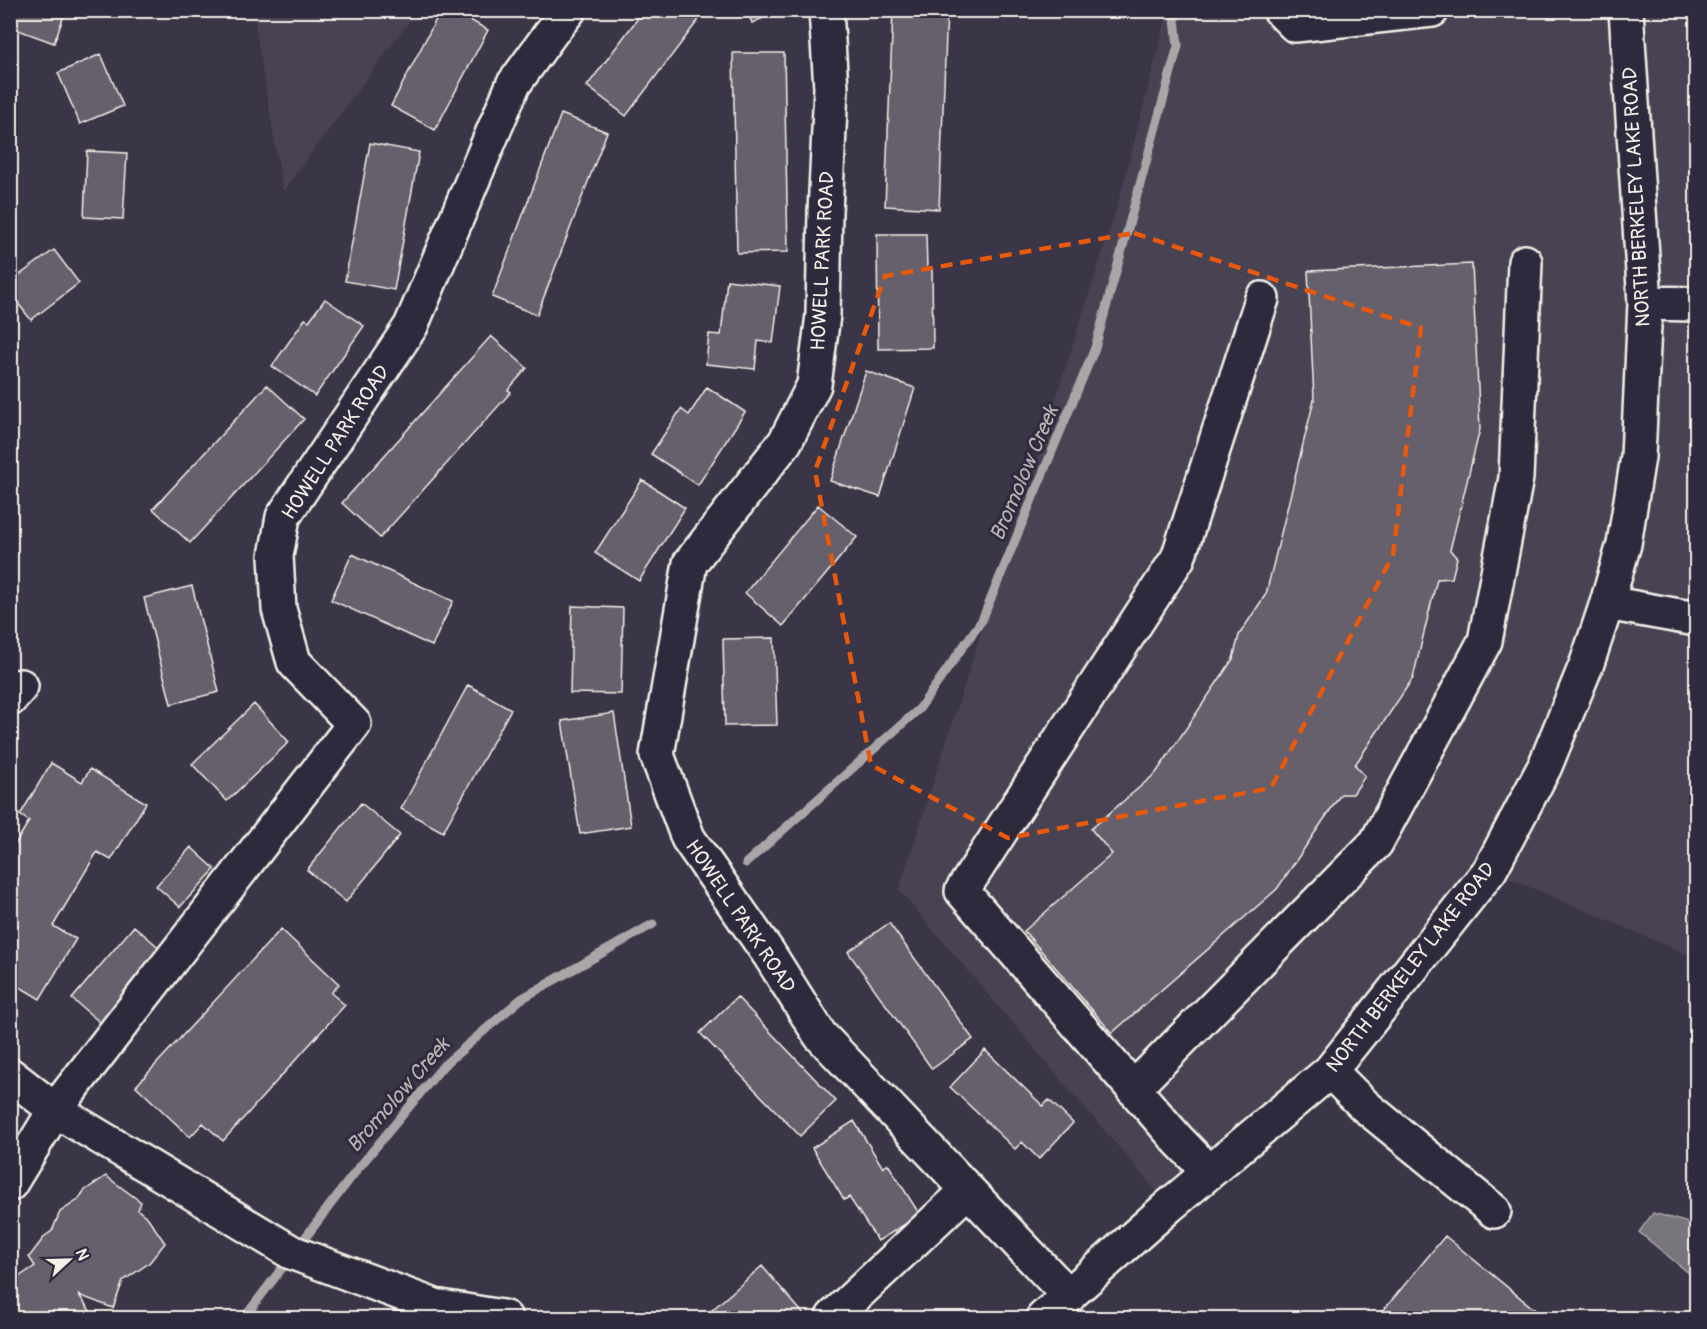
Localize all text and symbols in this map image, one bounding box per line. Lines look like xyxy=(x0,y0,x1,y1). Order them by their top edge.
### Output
street label: NORTH BERKELEY LAKE ROAD xyxy=(1617,66,1656,328)
street label: HOWELL PARK ROAD xyxy=(805,171,840,351)
street label: HOWELL PARK ROAD xyxy=(276,360,395,524)
water label: Bromolow Creek xyxy=(984,400,1066,545)
street label: HOWELL PARK ROAD xyxy=(680,835,801,998)
street label: NORTH BERKELEY LAKE ROAD xyxy=(1320,857,1500,1078)
water label: Bromolow Creek xyxy=(341,1031,457,1158)
north arrow xyxy=(39,1230,99,1290)
text: N xyxy=(71,1246,93,1264)

